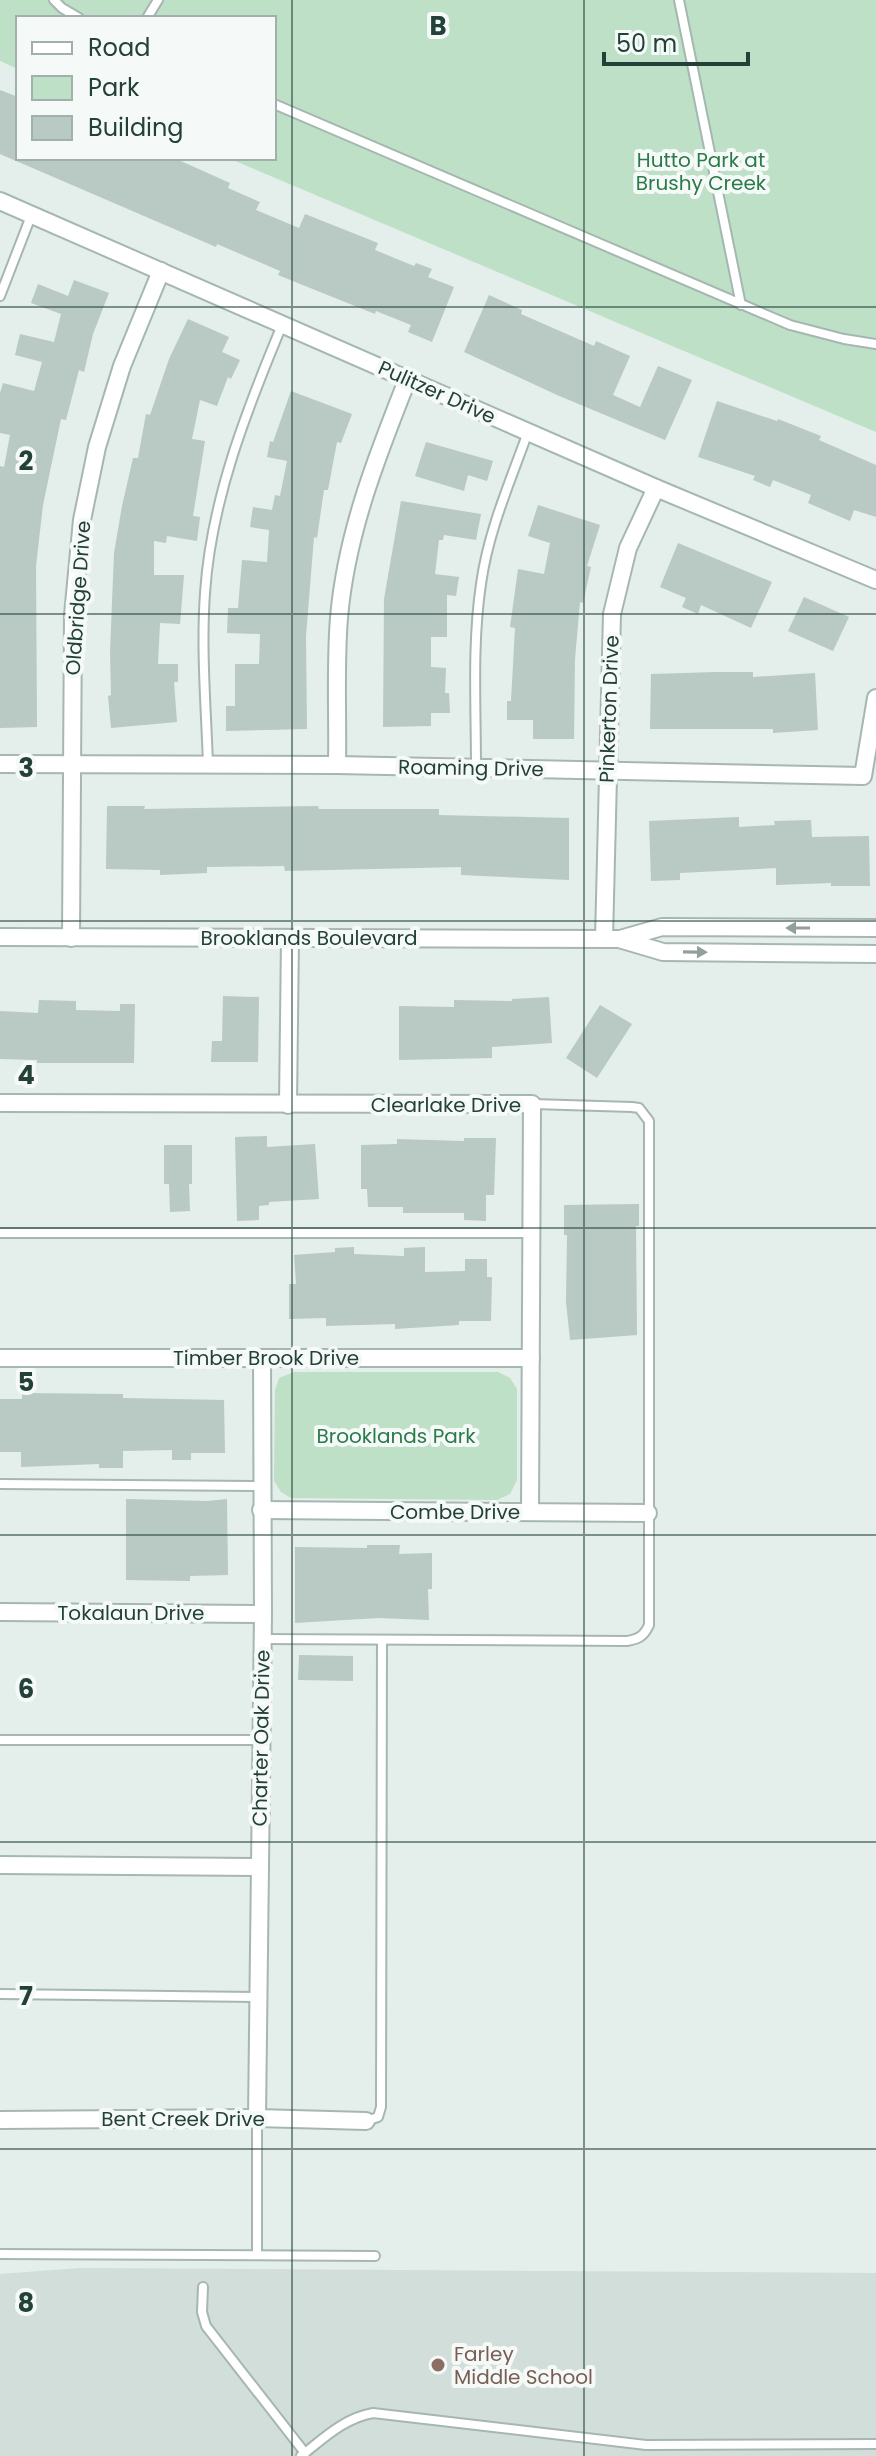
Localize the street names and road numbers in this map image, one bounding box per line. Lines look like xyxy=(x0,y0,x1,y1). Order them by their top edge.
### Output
street label: Pulitzer Drive xyxy=(374,354,500,430)
street label: Oldbridge Drive xyxy=(59,520,97,676)
street label: Pinkerton Drive xyxy=(592,635,626,783)
street label: Roaming Drive xyxy=(398,753,544,783)
street label: Brooklands Boulevard xyxy=(200,924,418,952)
street label: Clearlake Drive xyxy=(371,1091,521,1119)
street label: Timber Brook Drive xyxy=(173,1344,359,1372)
street label: Combe Drive xyxy=(390,1498,520,1526)
street label: Tokalaun Drive xyxy=(58,1599,204,1627)
street label: Charter Oak Drive xyxy=(245,1649,277,1827)
street label: Bent Creek Drive xyxy=(101,2105,265,2133)

